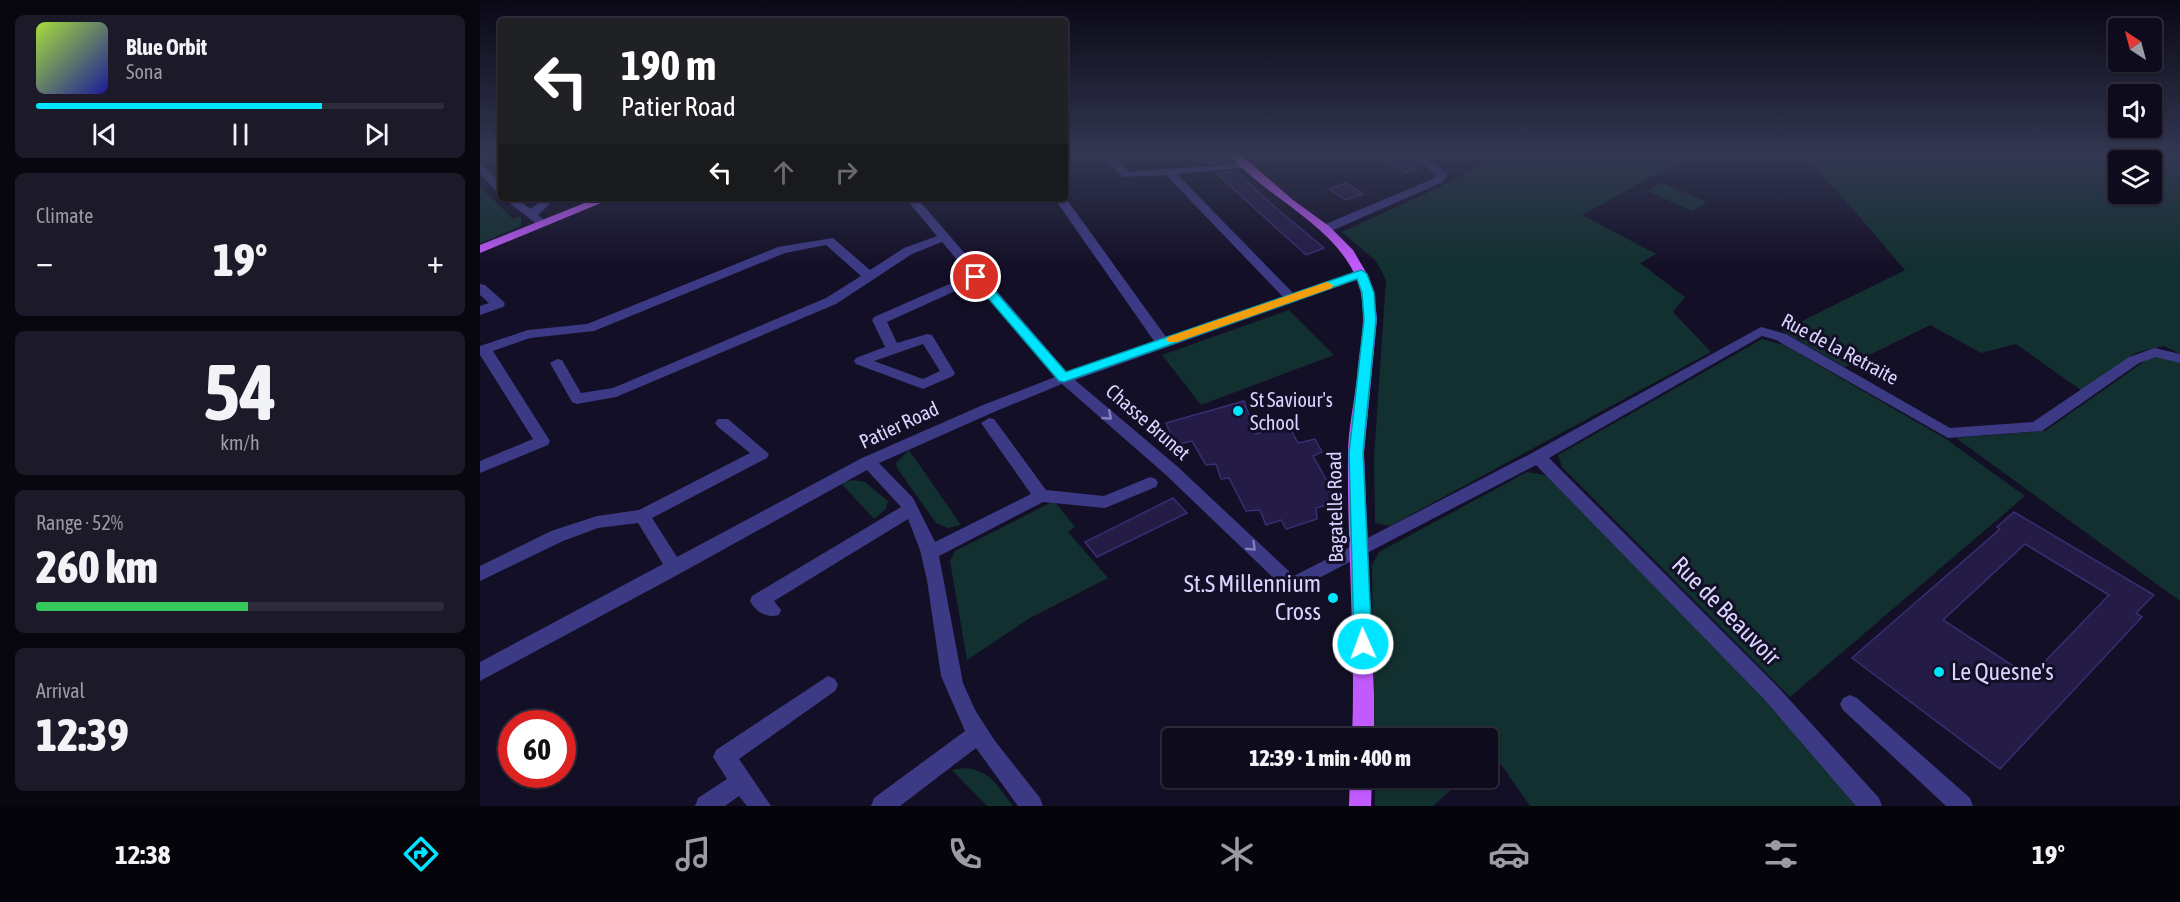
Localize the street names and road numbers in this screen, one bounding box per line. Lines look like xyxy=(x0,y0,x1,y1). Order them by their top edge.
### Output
street label: Rue de la Retraite xyxy=(1778,308,1903,389)
street label: Chasse Brunet xyxy=(1102,379,1195,464)
street label: Patier Road xyxy=(855,396,942,453)
street label: Bagatelle Road xyxy=(1322,451,1347,563)
street label: Rue de Beauvoir xyxy=(1667,551,1787,671)

